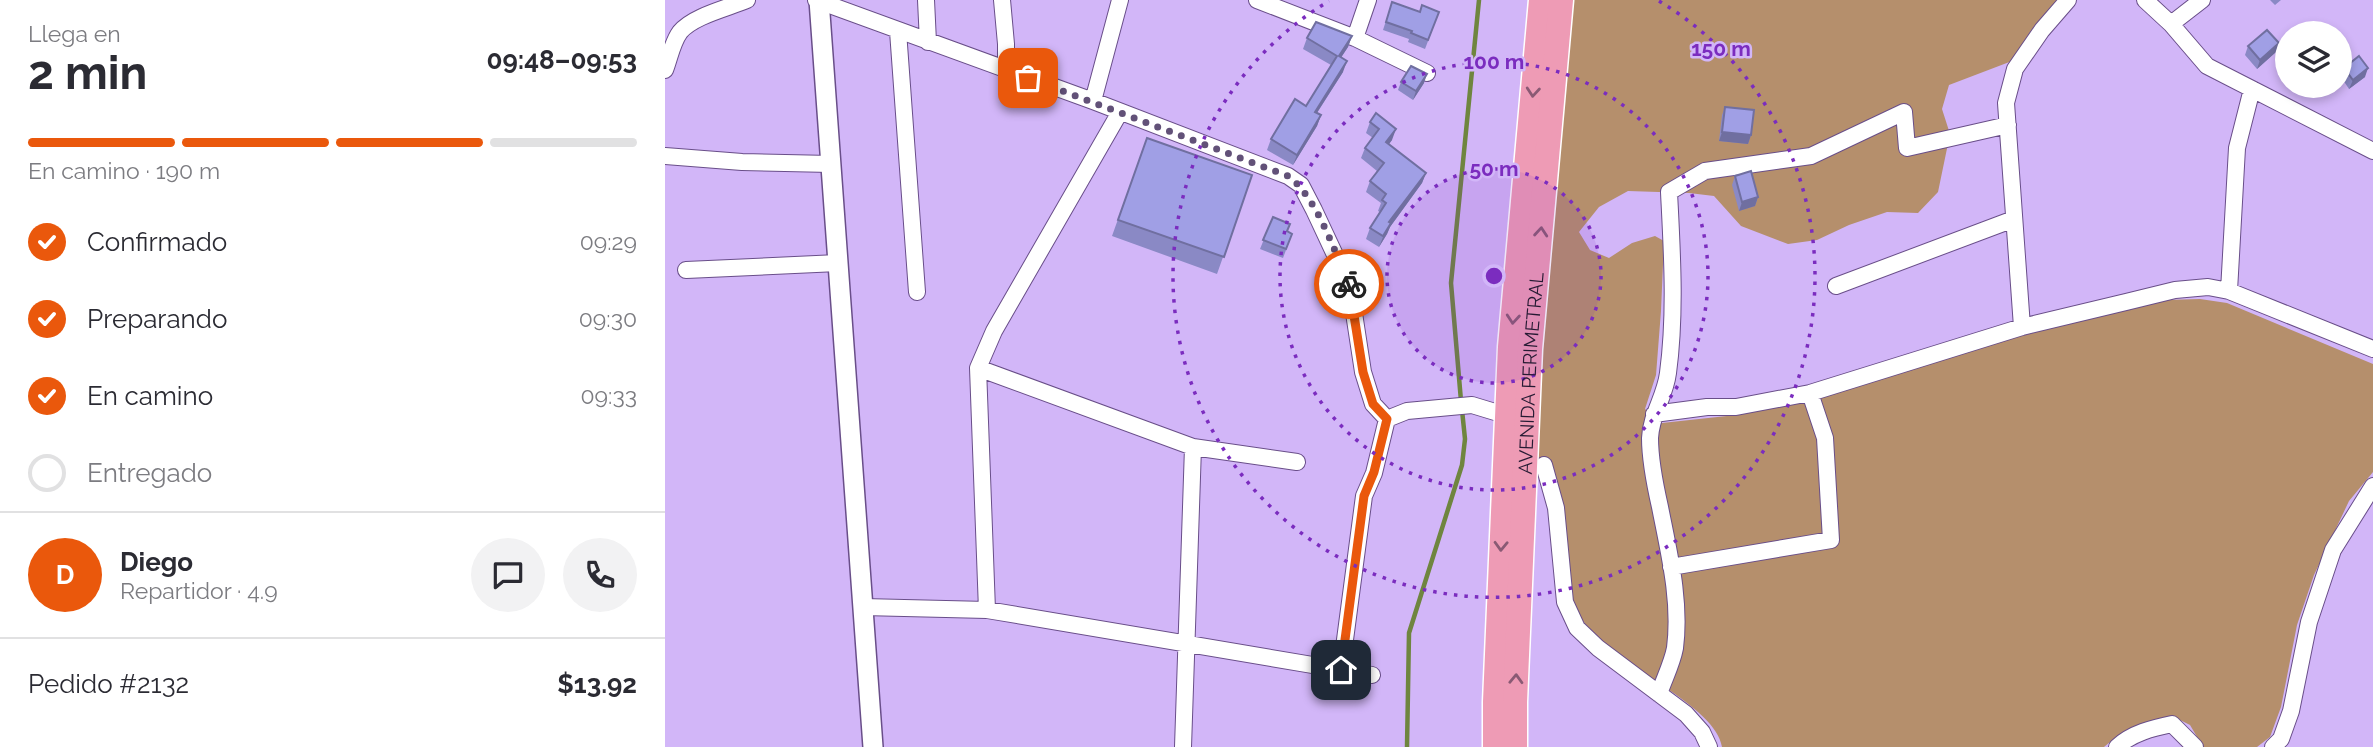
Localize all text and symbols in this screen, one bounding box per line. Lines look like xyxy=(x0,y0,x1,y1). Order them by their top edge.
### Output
text: Llega en xyxy=(28,20,121,47)
map controls xyxy=(2275,21,2352,98)
button: layers xyxy=(2275,21,2352,98)
text: 150 m xyxy=(1691,36,1751,61)
text: 09:48–09:53 xyxy=(486,45,637,75)
text: 2 min xyxy=(28,46,147,100)
pin xyxy=(998,48,1058,108)
text: 100 m xyxy=(1464,49,1524,74)
icon: bag xyxy=(1009,59,1047,97)
one-way arrow xyxy=(1525,87,1540,98)
text: 50 m xyxy=(1469,156,1519,181)
text: En camino · 190 m xyxy=(28,157,220,184)
icon: check xyxy=(28,223,66,261)
one-way arrow xyxy=(1533,226,1548,237)
text: Confirmado xyxy=(87,227,227,257)
text: 09:29 xyxy=(580,228,637,255)
courier xyxy=(1314,249,1384,319)
centre of rings xyxy=(1482,264,1506,288)
icon: bike xyxy=(1330,265,1368,303)
street label: AVENIDA PERIMETRAL xyxy=(1514,271,1548,475)
icon: check xyxy=(28,300,66,338)
text: Preparando xyxy=(87,304,227,334)
text: 09:30 xyxy=(579,305,637,332)
one-way arrow xyxy=(1506,314,1521,325)
icon: check xyxy=(28,377,66,415)
text: En camino xyxy=(87,381,213,411)
text: 09:33 xyxy=(581,382,637,409)
text: Entregado xyxy=(87,458,212,488)
button: chat xyxy=(471,538,545,612)
button: phone xyxy=(563,538,637,612)
one-way arrow xyxy=(1493,541,1508,552)
text: Diego xyxy=(120,547,193,577)
text: D xyxy=(56,560,74,590)
text: Repartidor · 4.9 xyxy=(120,577,278,604)
pin xyxy=(1311,640,1371,700)
icon: home xyxy=(1322,651,1360,689)
text: Pedido #2132 xyxy=(28,669,189,699)
text: $13.92 xyxy=(557,669,637,699)
one-way arrow xyxy=(1508,673,1523,684)

